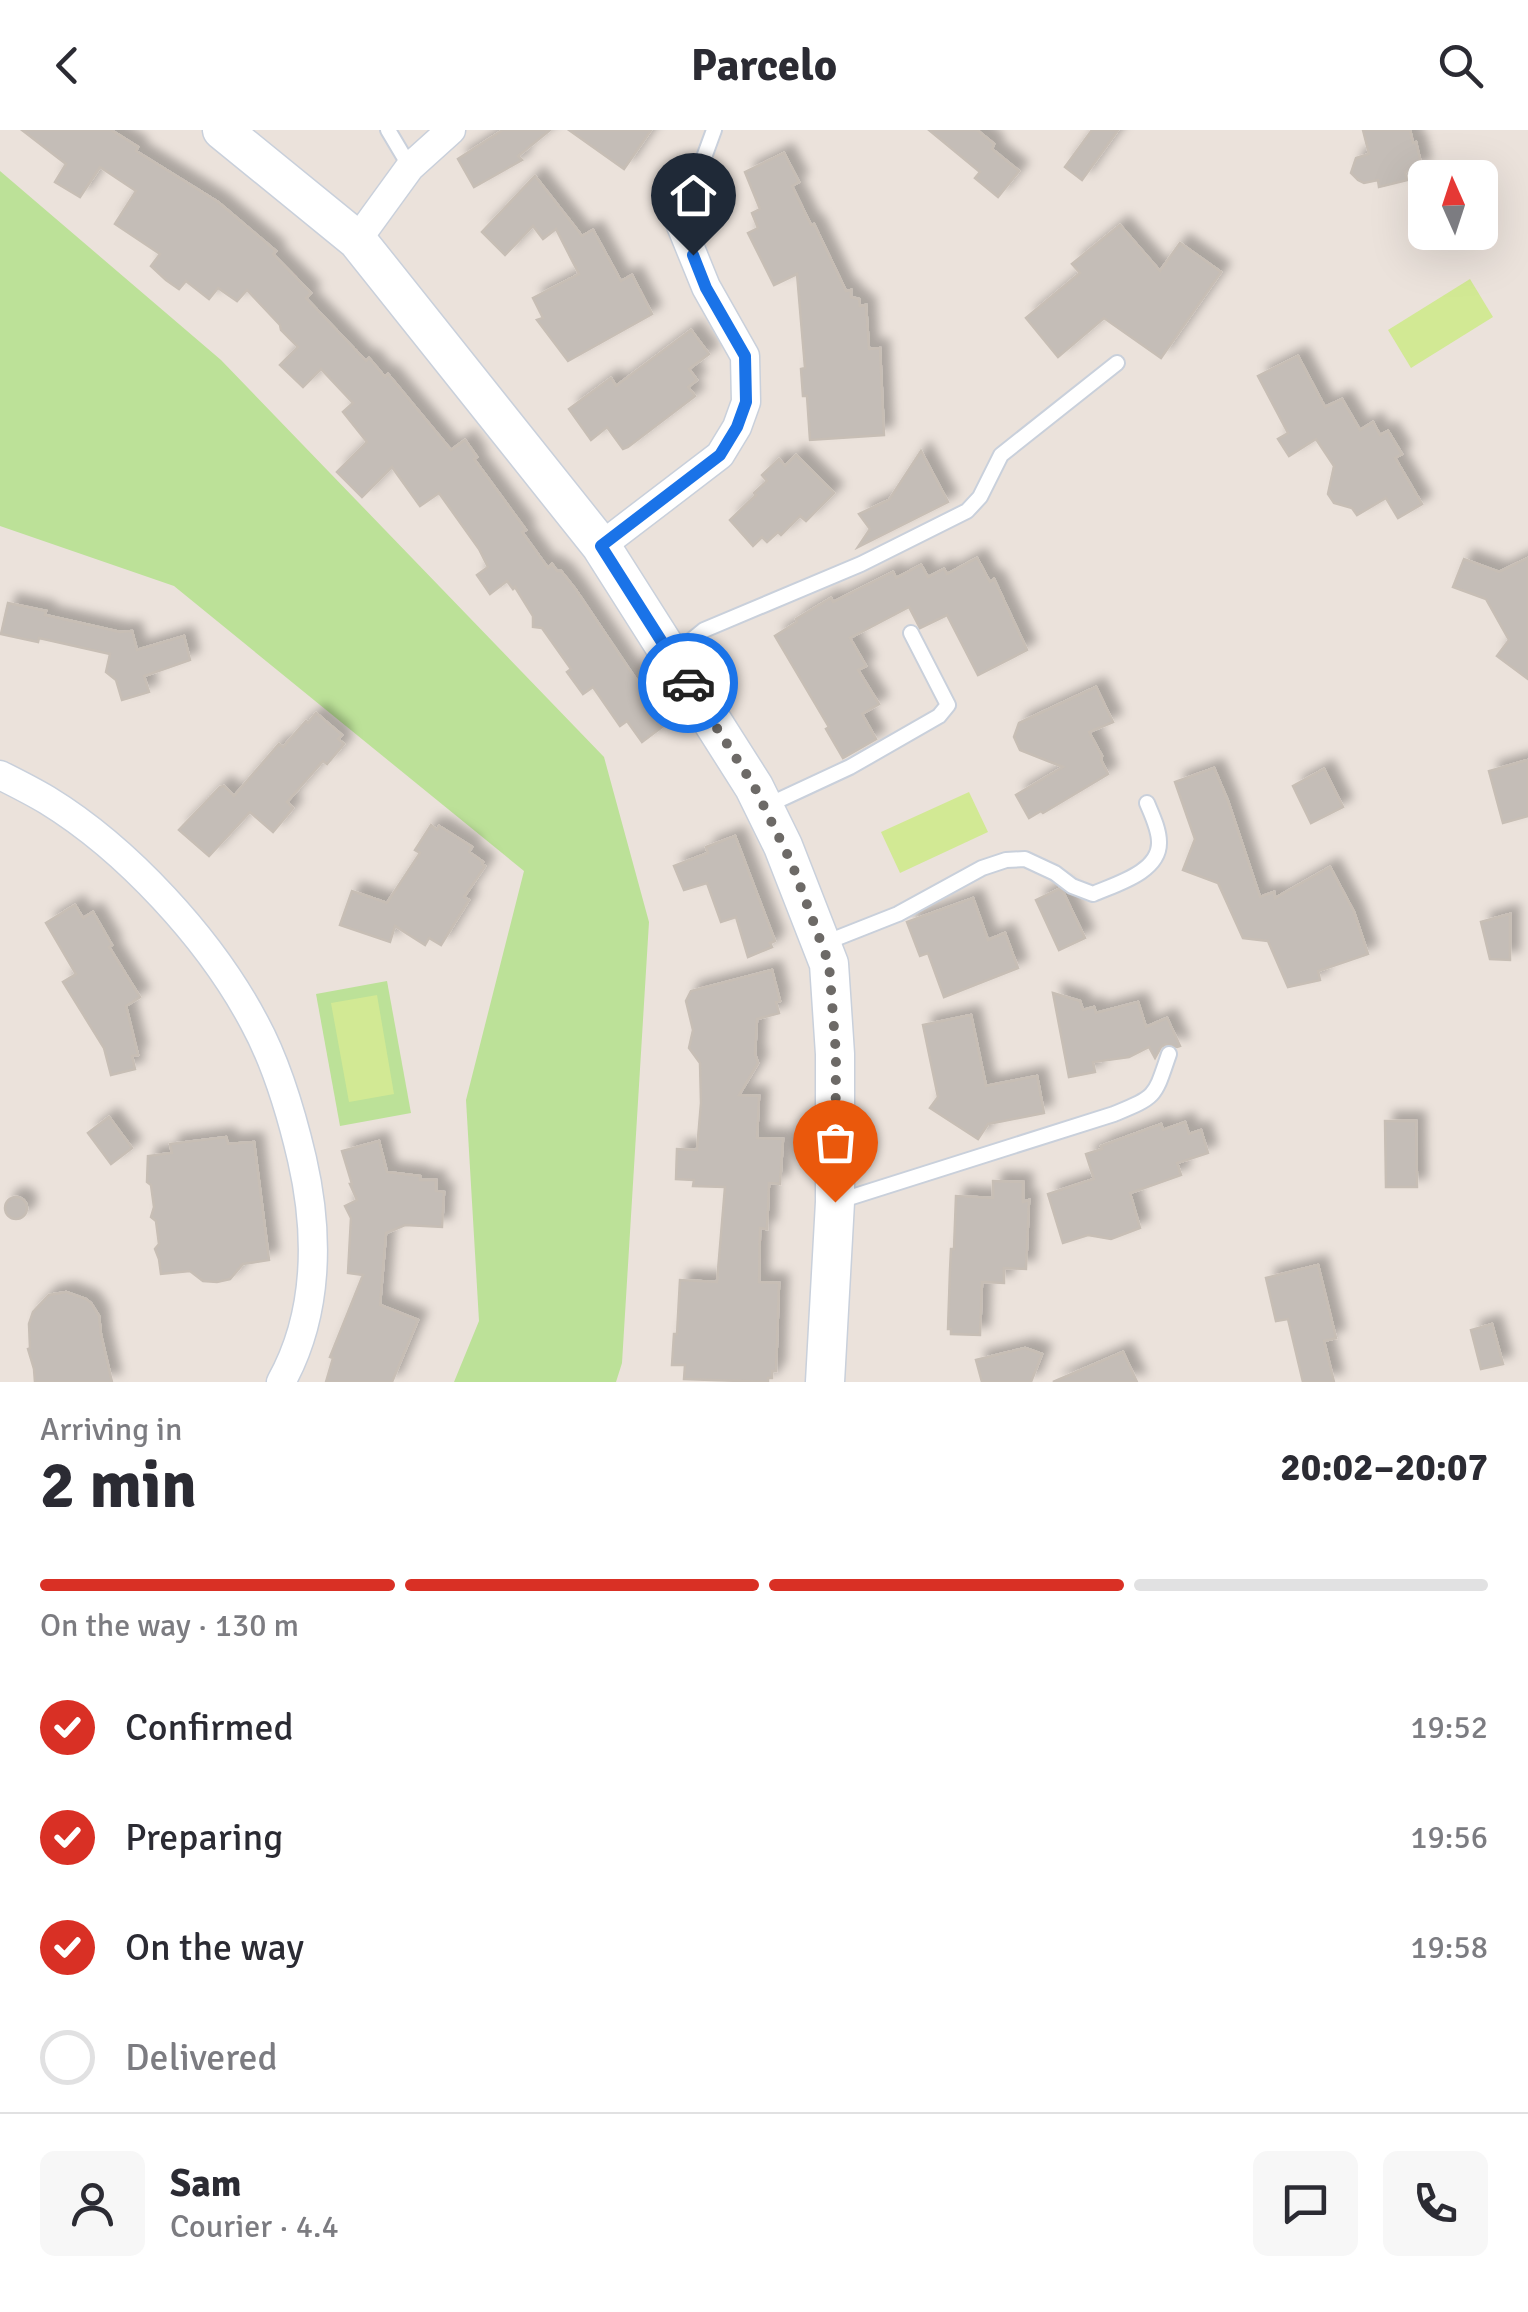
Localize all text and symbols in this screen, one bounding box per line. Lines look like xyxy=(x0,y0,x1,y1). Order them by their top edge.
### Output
icon: back xyxy=(40,38,95,93)
text: Parcelo xyxy=(691,38,837,93)
icon: search xyxy=(1433,38,1488,93)
pin xyxy=(651,153,736,256)
north arrow xyxy=(1408,160,1498,250)
map controls xyxy=(1408,160,1498,250)
icon: home xyxy=(666,168,721,223)
courier xyxy=(638,633,738,733)
icon: car xyxy=(661,656,716,711)
pin xyxy=(793,1100,878,1203)
icon: bag xyxy=(808,1115,863,1170)
text: Arriving in xyxy=(40,1410,182,1449)
text: 20:02–20:07 xyxy=(1280,1444,1488,1491)
text: 2 min xyxy=(40,1446,197,1526)
text: On the way · 130 m xyxy=(40,1606,299,1645)
icon: check xyxy=(40,1700,95,1755)
text: Confirmed xyxy=(125,1704,294,1751)
text: 19:52 xyxy=(1410,1708,1488,1747)
icon: check xyxy=(40,1810,95,1865)
text: Preparing xyxy=(125,1814,283,1861)
text: 19:56 xyxy=(1410,1818,1488,1857)
icon: check xyxy=(40,1920,95,1975)
text: On the way xyxy=(125,1924,304,1971)
text: 19:58 xyxy=(1410,1928,1488,1967)
text: Delivered xyxy=(125,2034,278,2081)
button: person xyxy=(40,2151,145,2256)
button: chat xyxy=(1253,2151,1358,2256)
button: phone xyxy=(1383,2151,1488,2256)
text: Sam xyxy=(170,2160,241,2207)
text: Courier · 4.4 xyxy=(170,2207,339,2246)

